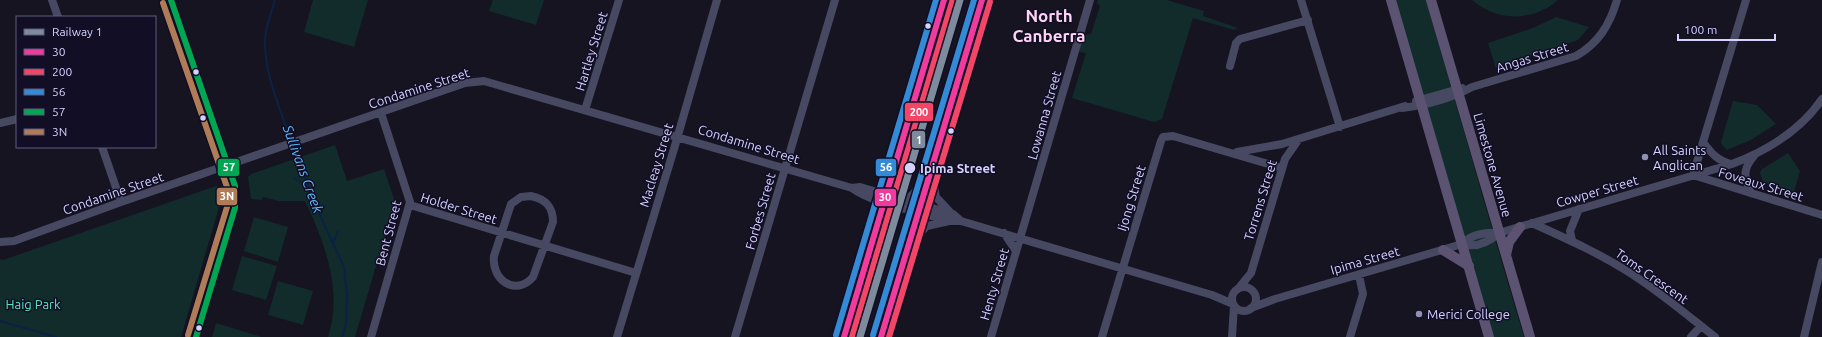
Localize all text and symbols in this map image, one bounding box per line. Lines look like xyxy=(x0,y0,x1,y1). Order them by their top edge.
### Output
district label: North Canberra xyxy=(1012,6,1086,45)
street label: Hartley Street xyxy=(572,10,610,92)
legend xyxy=(16,16,156,148)
scale bar xyxy=(1678,16,1775,42)
unlabelled marker xyxy=(923,21,933,31)
text: 100 m xyxy=(1684,23,1717,36)
text: Railway 1 xyxy=(52,25,102,38)
street label: Angas Street xyxy=(1494,39,1570,75)
text: 30 xyxy=(52,45,66,58)
text: 200 xyxy=(52,65,73,78)
street label: Condamine Street xyxy=(367,65,471,111)
unlabelled marker xyxy=(191,67,201,77)
street label: Lowanna Street xyxy=(1025,69,1063,161)
text: 56 xyxy=(52,85,66,98)
line badge: 200 xyxy=(904,102,934,122)
text: 57 xyxy=(52,105,66,118)
text: 200 xyxy=(910,106,928,118)
street label: Limestone Avenue xyxy=(1471,111,1515,219)
unlabelled marker xyxy=(198,113,208,123)
street label: Macleay Street xyxy=(637,121,675,209)
water label: Sullivans Creek xyxy=(279,122,327,216)
street label: Condamine Street xyxy=(696,122,802,166)
text: 3N xyxy=(52,125,67,138)
unlabelled marker xyxy=(946,126,956,136)
line badge: 1 xyxy=(911,130,926,149)
text: 1 xyxy=(916,134,922,146)
place label: All Saints Anglican xyxy=(1653,143,1706,172)
marker: All Saints Anglican xyxy=(1640,152,1650,162)
line badge: 57 xyxy=(217,158,240,177)
line badge: 56 xyxy=(875,158,897,177)
street label: Torrens Street xyxy=(1241,158,1279,242)
text: 57 xyxy=(223,161,235,173)
text: 56 xyxy=(880,161,892,173)
marker: Ipima Street xyxy=(903,161,917,175)
place label: Ipima Street xyxy=(920,161,996,175)
street label: Ijong Street xyxy=(1114,163,1148,233)
street label: Foveaux Street xyxy=(1717,164,1805,204)
street label: Condamine Street xyxy=(61,169,165,217)
street label: Forbes Street xyxy=(742,171,778,251)
street label: Cowper Street xyxy=(1554,173,1640,209)
line badge: 3N xyxy=(216,187,238,206)
line badge: 30 xyxy=(874,188,897,207)
text: 3N xyxy=(220,190,234,202)
street label: Holder Street xyxy=(419,190,499,226)
text: 30 xyxy=(879,191,891,203)
street label: Bent Street xyxy=(373,199,403,267)
street label: Ipima Street xyxy=(1329,243,1401,277)
street label: Henty Street xyxy=(977,246,1011,322)
street label: Toms Crescent xyxy=(1613,246,1691,306)
park label: Haig Park xyxy=(5,297,61,311)
place label: Merici College xyxy=(1427,307,1510,321)
marker: Merici College xyxy=(1414,309,1424,319)
unlabelled marker xyxy=(194,323,204,333)

